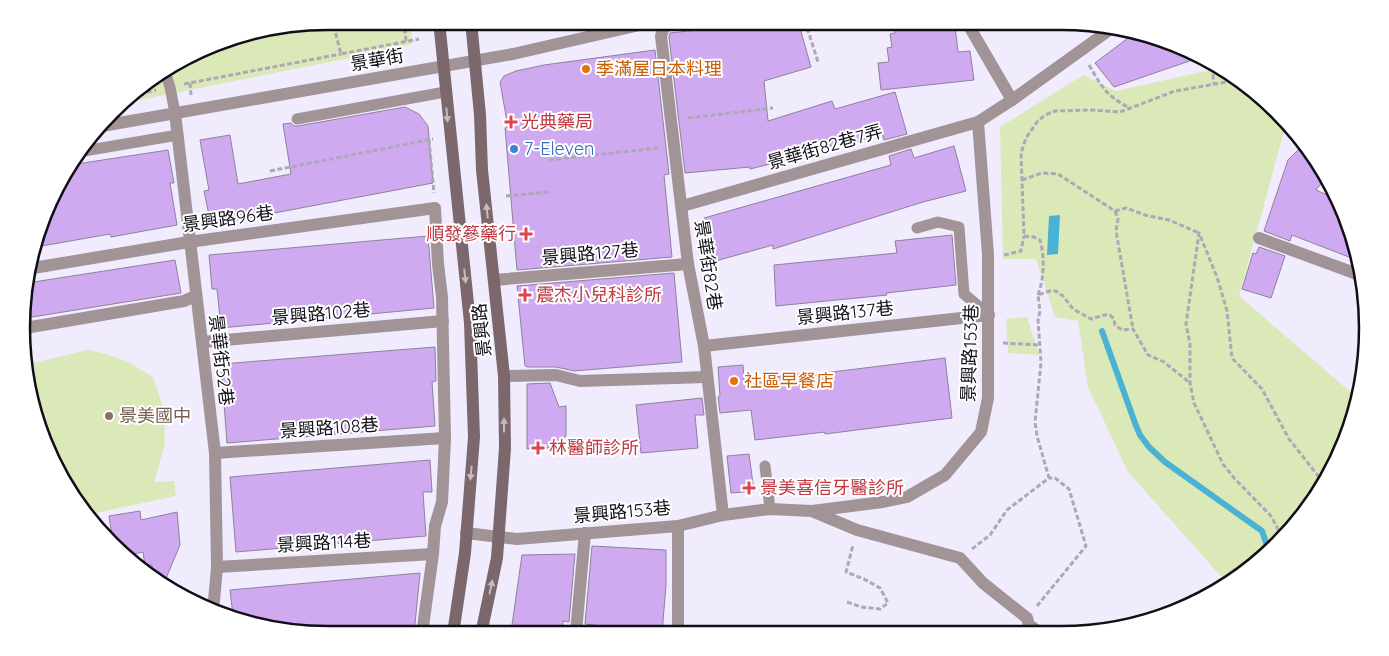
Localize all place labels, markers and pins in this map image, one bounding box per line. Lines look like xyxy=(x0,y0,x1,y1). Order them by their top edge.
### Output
place label: 季滿屋日本料理 xyxy=(596,57,722,80)
marker: 季滿屋日本料理 xyxy=(580,63,592,75)
place label: 光典藥局 xyxy=(521,110,593,133)
marker: 光典藥局 xyxy=(505,116,517,128)
place label: 7-Eleven xyxy=(524,137,595,160)
marker: 7-Eleven xyxy=(508,143,520,155)
place label: 順發篸藥行 xyxy=(426,222,516,245)
marker: 順發篸藥行 xyxy=(520,228,532,240)
place label: 震杰小兒科診所 xyxy=(536,283,662,306)
marker: 震杰小兒科診所 xyxy=(518,288,532,302)
place label: 社區早餐店 xyxy=(744,369,834,392)
marker: 社區早餐店 xyxy=(728,375,740,387)
place label: 景美國中 xyxy=(119,404,191,427)
marker: 景美國中 xyxy=(103,410,115,422)
place label: 林醫師診所 xyxy=(549,436,639,459)
marker: 林醫師診所 xyxy=(531,441,545,455)
place label: 景美喜信牙醫診所 xyxy=(760,476,904,499)
marker: 景美喜信牙醫診所 xyxy=(742,481,756,495)

